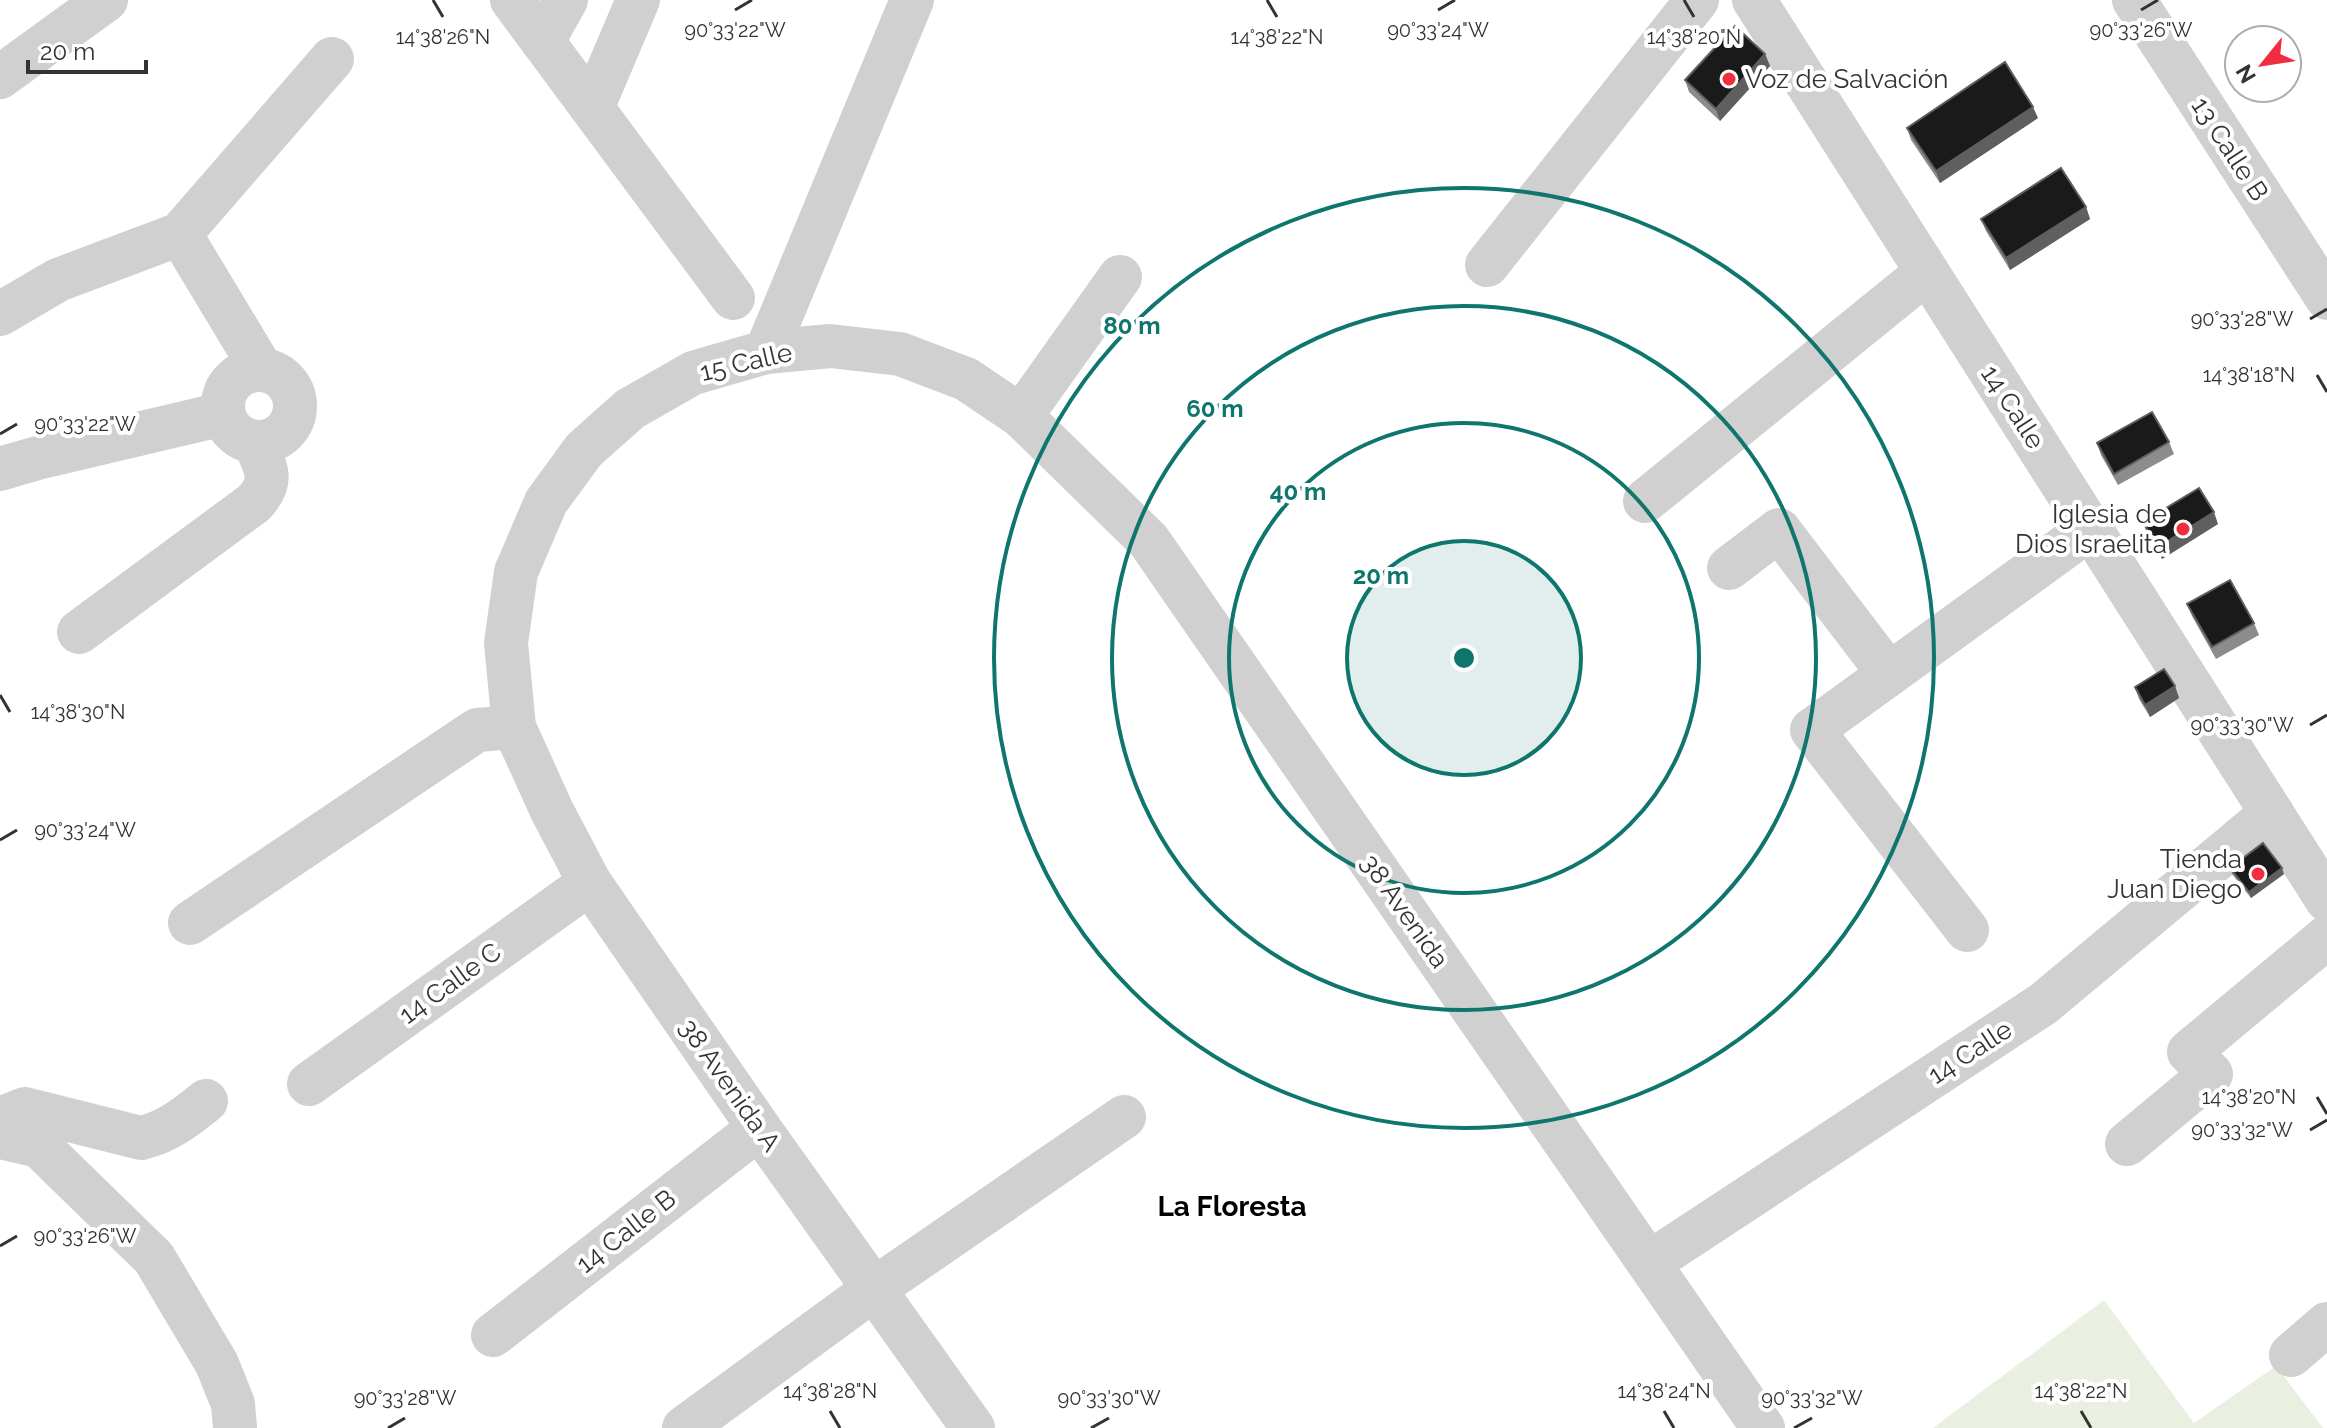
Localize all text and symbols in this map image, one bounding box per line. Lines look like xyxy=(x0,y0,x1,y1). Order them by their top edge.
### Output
text: 90°33'22"W xyxy=(684,18,786,42)
text: 90°33'24"W xyxy=(1387,18,1489,42)
text: 90°33'26"W xyxy=(2090,18,2193,42)
scale bar xyxy=(28,24,146,74)
north arrow xyxy=(2223,24,2303,104)
text: 14°38'26"N xyxy=(396,25,490,49)
text: 14°38'22"N xyxy=(1231,25,1323,49)
text: 14°38'20"N xyxy=(1647,25,1741,49)
text: 20 m xyxy=(40,37,95,66)
text: N xyxy=(2230,60,2261,88)
place label: Voz de Salvación xyxy=(1745,64,1948,94)
marker: Voz de Salvación xyxy=(1720,70,1738,88)
street label: 13 Calle B xyxy=(2186,92,2274,206)
text: 90°33'28"W xyxy=(2191,307,2293,331)
text: 80 m xyxy=(1103,311,1161,340)
street label: 15 Calle xyxy=(697,337,795,387)
street label: 14 Calle xyxy=(1975,360,2051,454)
text: 14°38'18"N xyxy=(2203,363,2295,387)
text: 60 m xyxy=(1186,394,1244,423)
text: 90°33'22"W xyxy=(34,412,136,436)
text: 40 m xyxy=(1270,477,1326,506)
place label: Iglesia de Dios Israelita xyxy=(2015,499,2167,559)
marker: Iglesia de Dios Israelita xyxy=(2174,520,2192,538)
text: 20 m xyxy=(1353,561,1409,590)
centre of rings xyxy=(1450,644,1478,672)
text: 14°38'30"N xyxy=(31,700,125,724)
text: 90°33'30"W xyxy=(2190,713,2294,737)
text: 90°33'24"W xyxy=(34,818,136,842)
place label: Tienda Juan Diego xyxy=(2107,844,2242,904)
street label: 38 Avenida xyxy=(1355,848,1455,974)
marker: Tienda Juan Diego xyxy=(2249,865,2267,883)
street label: 14 Calle C xyxy=(394,936,507,1030)
street label: 38 Avenida A xyxy=(673,1013,787,1157)
street label: 14 Calle xyxy=(1923,1014,2017,1090)
text: 14°38'20"N xyxy=(2202,1085,2296,1109)
text: 90°33'32"W xyxy=(2191,1118,2293,1142)
street label: 14 Calle B xyxy=(571,1183,681,1279)
district label: La Floresta xyxy=(1157,1190,1307,1223)
text: 90°33'26"W xyxy=(34,1224,137,1248)
text: 14°38'28"N xyxy=(783,1379,877,1403)
text: 14°38'24"N xyxy=(1617,1379,1711,1403)
text: 14°38'22"N xyxy=(2035,1379,2127,1403)
text: 90°33'28"W xyxy=(354,1386,456,1410)
text: 90°33'30"W xyxy=(1057,1386,1161,1410)
text: 90°33'32"W xyxy=(1761,1386,1863,1410)

